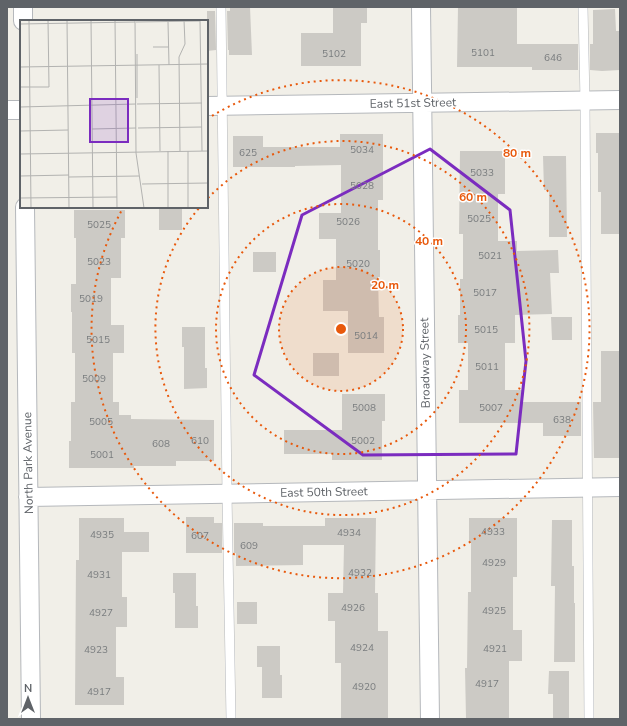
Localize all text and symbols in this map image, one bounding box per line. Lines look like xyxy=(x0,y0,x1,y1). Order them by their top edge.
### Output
inset map xyxy=(20,20,208,208)
house number: 5101 xyxy=(471,46,495,60)
house number: 5102 xyxy=(322,47,346,61)
house number: 646 xyxy=(544,51,562,65)
street label: East 51st Street xyxy=(370,94,457,112)
house number: 5034 xyxy=(350,143,374,157)
text: 80 m xyxy=(503,145,531,161)
house number: 625 xyxy=(239,146,257,160)
house number: 5033 xyxy=(470,166,494,180)
house number: 5028 xyxy=(350,179,374,193)
text: 60 m xyxy=(459,189,487,205)
house number: 5025 xyxy=(467,212,491,226)
house number: 5026 xyxy=(336,215,360,229)
house number: 5025 xyxy=(87,218,111,232)
text: 40 m xyxy=(415,233,443,249)
house number: 5021 xyxy=(478,249,502,263)
house number: 5023 xyxy=(87,255,111,269)
house number: 5020 xyxy=(346,257,370,271)
text: 20 m xyxy=(371,277,399,293)
house number: 5017 xyxy=(473,286,497,300)
house number: 5019 xyxy=(79,292,103,306)
street label: Broadway Street xyxy=(416,317,434,408)
centre of rings xyxy=(334,322,348,336)
house number: 5015 xyxy=(474,323,498,337)
house number: 5014 xyxy=(354,329,378,343)
house number: 5015 xyxy=(86,333,110,347)
house number: 5011 xyxy=(475,360,499,374)
house number: 5009 xyxy=(82,372,106,386)
house number: 5008 xyxy=(352,401,376,415)
house number: 5007 xyxy=(479,401,503,415)
street label: North Park Avenue xyxy=(19,412,37,514)
house number: 638 xyxy=(553,413,571,427)
house number: 5005 xyxy=(89,415,113,429)
house number: 610 xyxy=(191,434,209,448)
house number: 5002 xyxy=(351,434,375,448)
house number: 608 xyxy=(152,437,170,451)
house number: 5001 xyxy=(90,448,114,462)
street label: East 50th Street xyxy=(280,483,369,501)
house number: 4933 xyxy=(481,525,505,539)
house number: 4934 xyxy=(337,526,361,540)
house number: 4935 xyxy=(90,528,114,542)
house number: 607 xyxy=(191,529,209,543)
house number: 609 xyxy=(240,539,258,553)
house number: 4929 xyxy=(482,556,506,570)
house number: 4932 xyxy=(348,566,372,580)
house number: 4931 xyxy=(87,568,111,582)
house number: 4926 xyxy=(341,601,365,615)
house number: 4925 xyxy=(482,604,506,618)
house number: 4927 xyxy=(89,606,113,620)
house number: 4924 xyxy=(350,641,374,655)
house number: 4921 xyxy=(483,642,507,656)
house number: 4923 xyxy=(84,643,108,657)
house number: 4917 xyxy=(475,677,499,691)
north arrow xyxy=(8,678,48,718)
house number: 4920 xyxy=(352,680,376,694)
text: N xyxy=(24,681,32,696)
house number: 4917 xyxy=(87,685,111,699)

